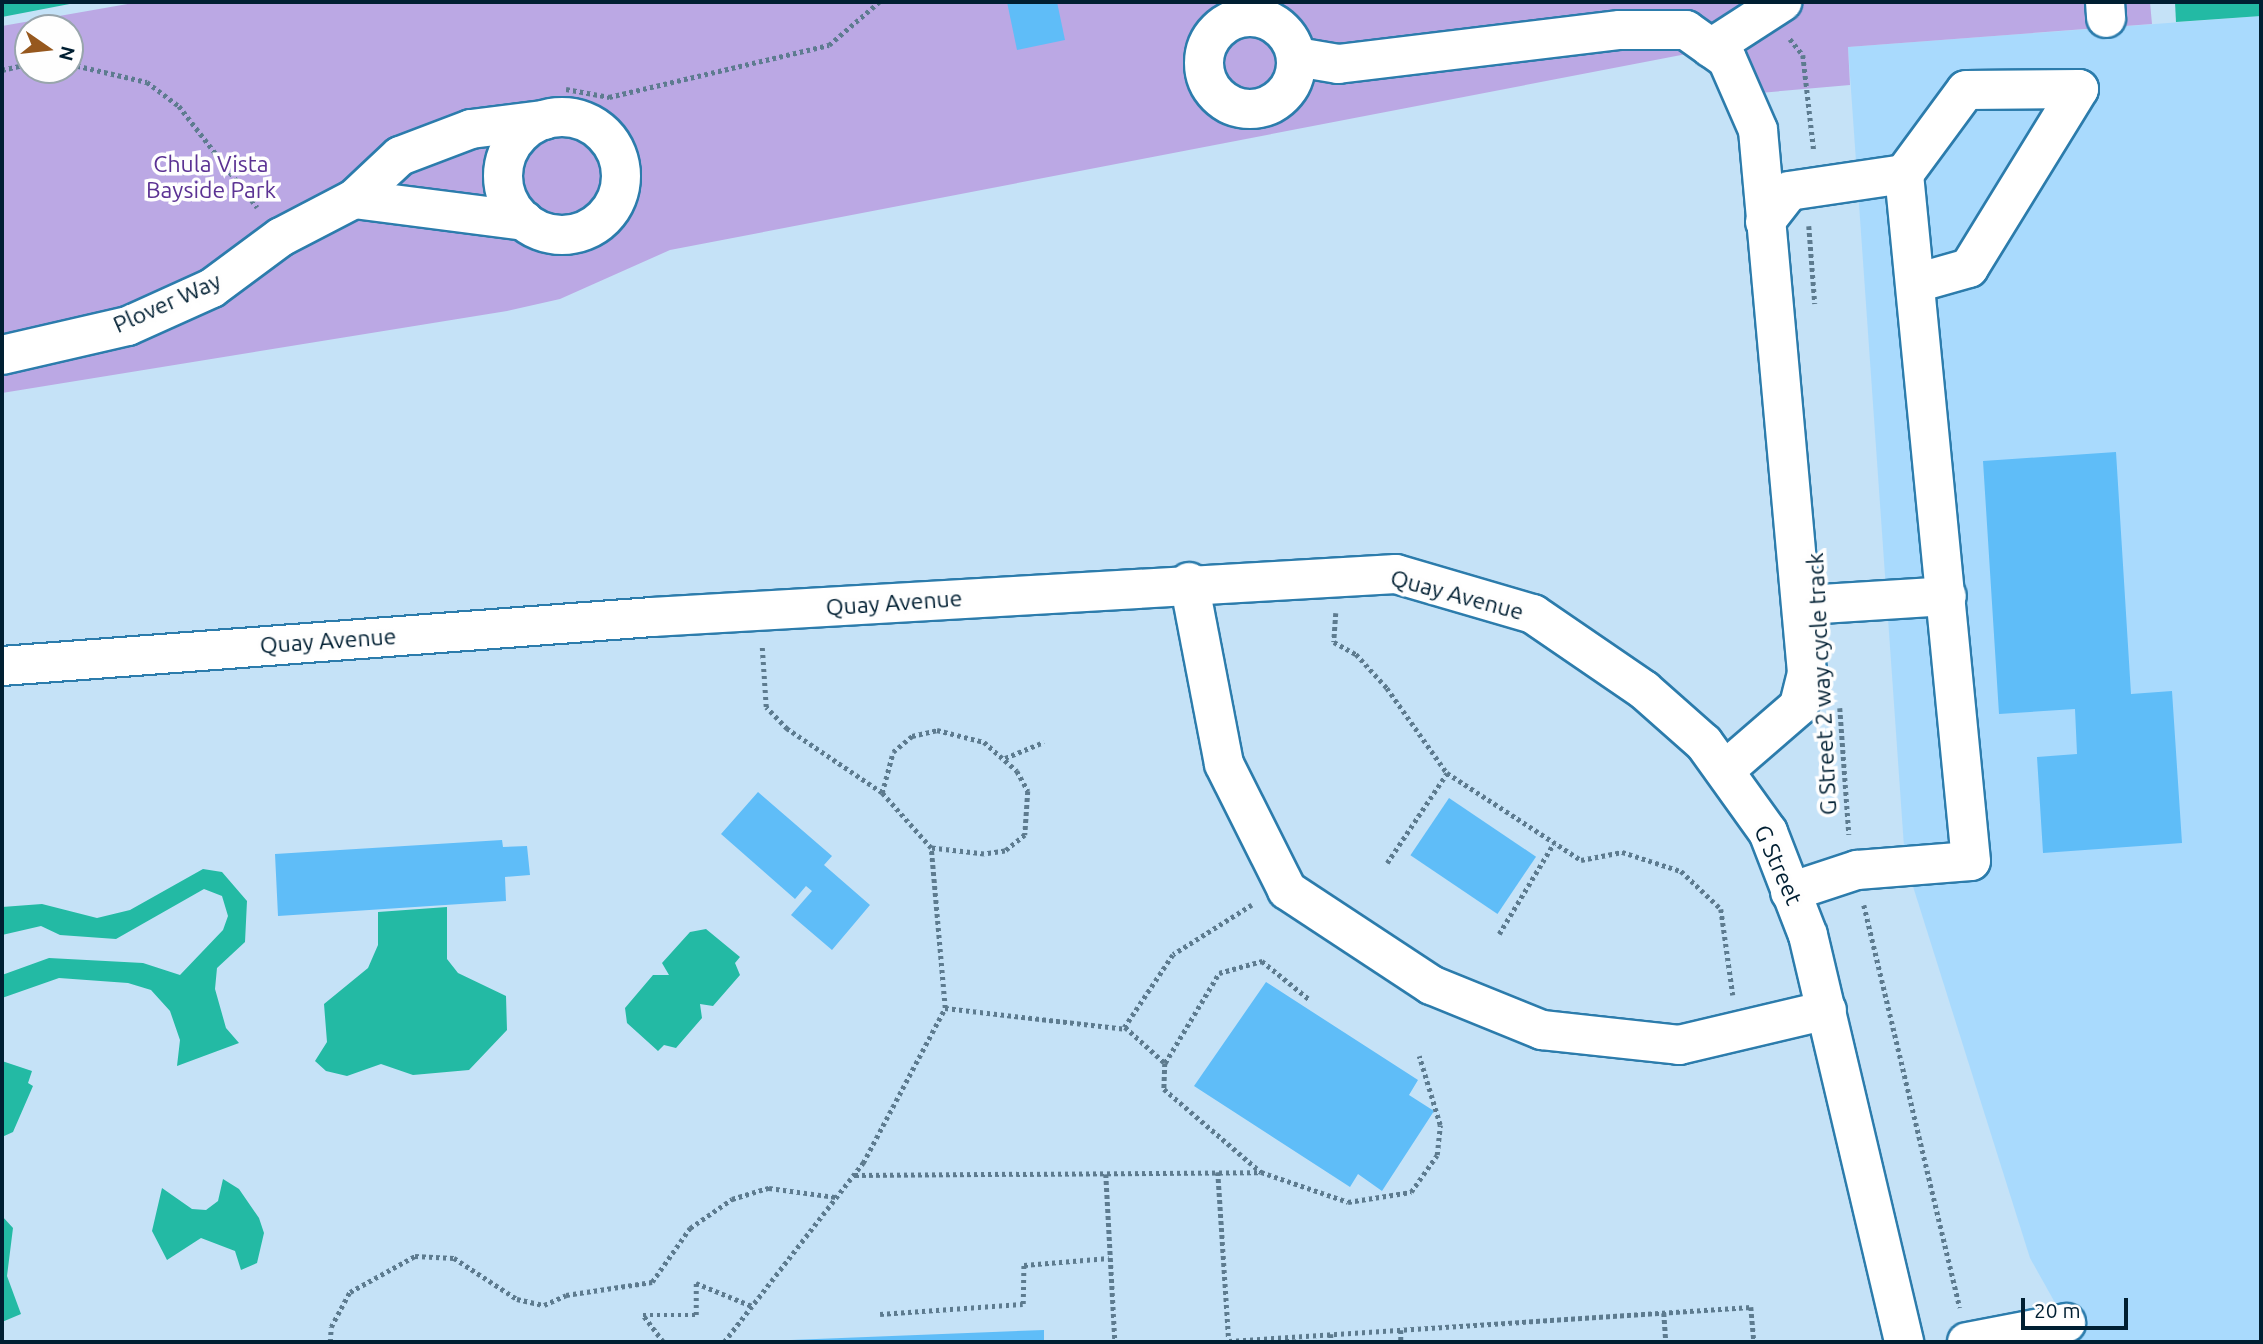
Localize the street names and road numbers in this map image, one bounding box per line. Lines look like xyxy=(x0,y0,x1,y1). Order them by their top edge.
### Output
street label: Plover Way xyxy=(109,267,225,339)
street label: G Street 2 way cycle track xyxy=(1801,552,1843,816)
street label: Quay Avenue xyxy=(1387,564,1527,626)
street label: Quay Avenue xyxy=(825,584,963,622)
street label: Quay Avenue xyxy=(259,622,397,660)
street label: G Street xyxy=(1748,821,1808,909)

